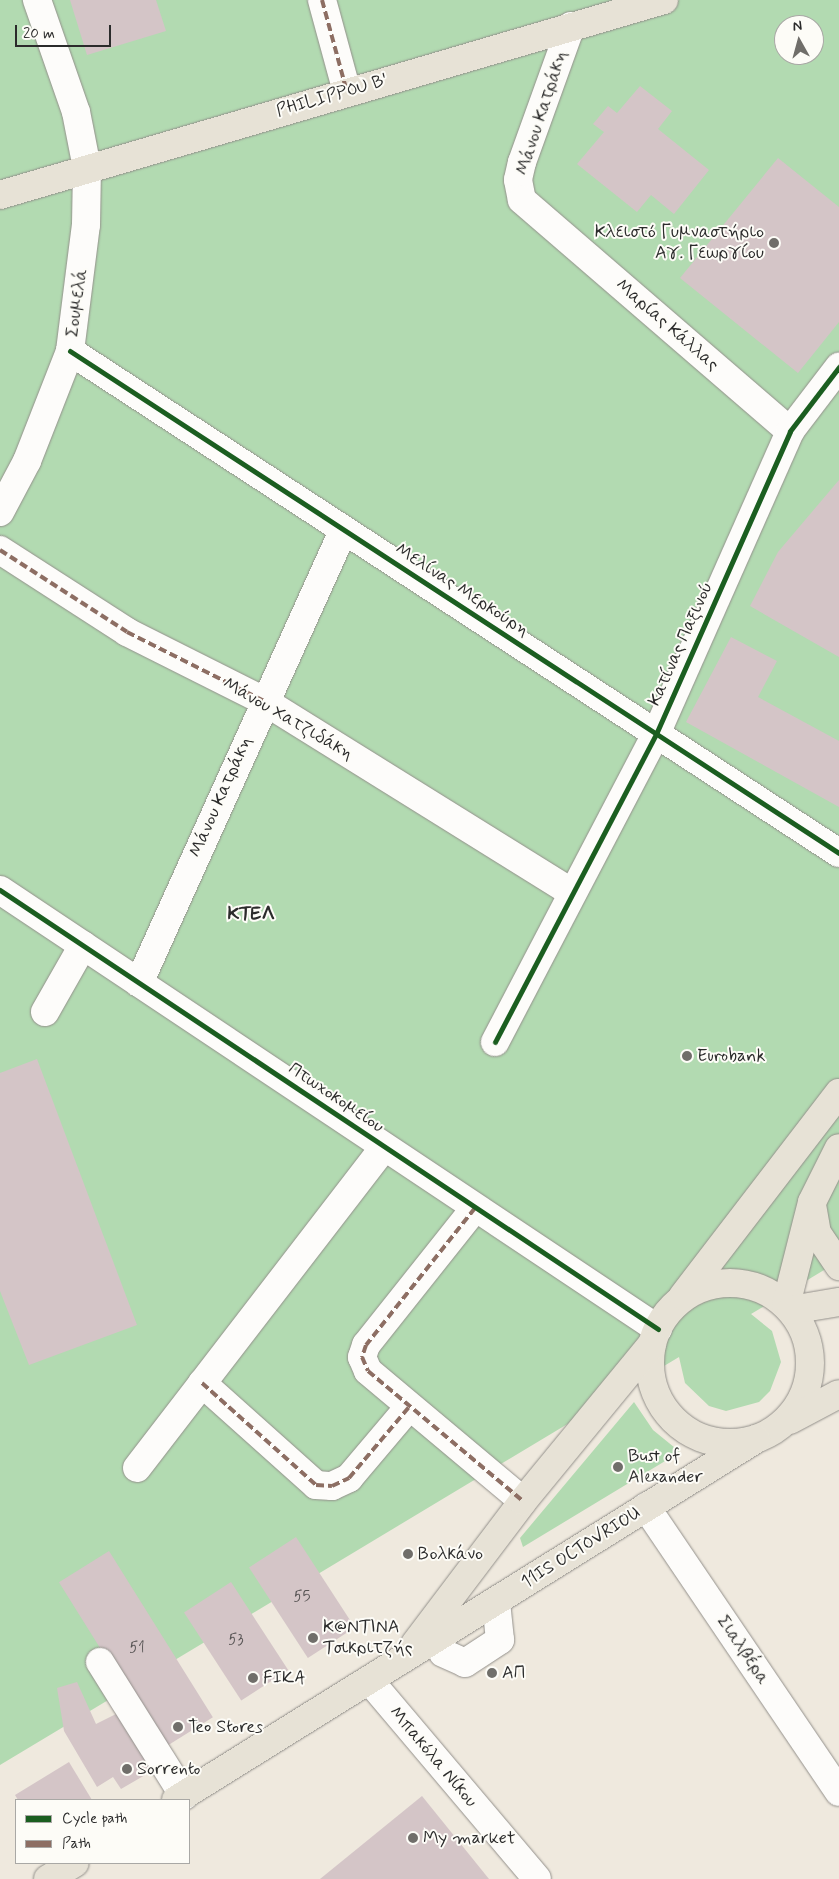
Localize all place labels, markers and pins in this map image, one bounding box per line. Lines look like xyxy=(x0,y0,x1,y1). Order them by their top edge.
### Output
place label: Κλειστό Γυμναστήριο Αγ. Γεωργίου xyxy=(595,222,764,264)
marker: Κλειστό Γυμναστήριο Αγ. Γεωργίου xyxy=(768,237,780,249)
place label: Eurobank xyxy=(697,1045,765,1067)
marker: Eurobank xyxy=(681,1050,693,1062)
place label: Bust of Alexander xyxy=(628,1446,703,1488)
marker: Bust of Alexander xyxy=(612,1461,624,1473)
place label: Βολκάνο xyxy=(418,1543,483,1565)
marker: Βολκάνο xyxy=(402,1548,414,1560)
place label: Κ@ΝΤΙΝΑ Τσικριτζής xyxy=(323,1617,413,1660)
marker: Κ@ΝΤΙΝΑ Τσικριτζής xyxy=(307,1632,319,1644)
place label: ΑΠ xyxy=(502,1662,526,1684)
place label: FIKA xyxy=(263,1667,306,1689)
marker: ΑΠ xyxy=(486,1667,498,1679)
marker: FIKA xyxy=(247,1672,259,1684)
place label: Teo Stores xyxy=(188,1716,264,1738)
marker: Teo Stores xyxy=(172,1721,184,1733)
place label: Sorrento xyxy=(137,1758,200,1780)
marker: Sorrento xyxy=(121,1763,133,1775)
place label: My market xyxy=(423,1827,511,1849)
marker: My market xyxy=(407,1832,419,1844)

